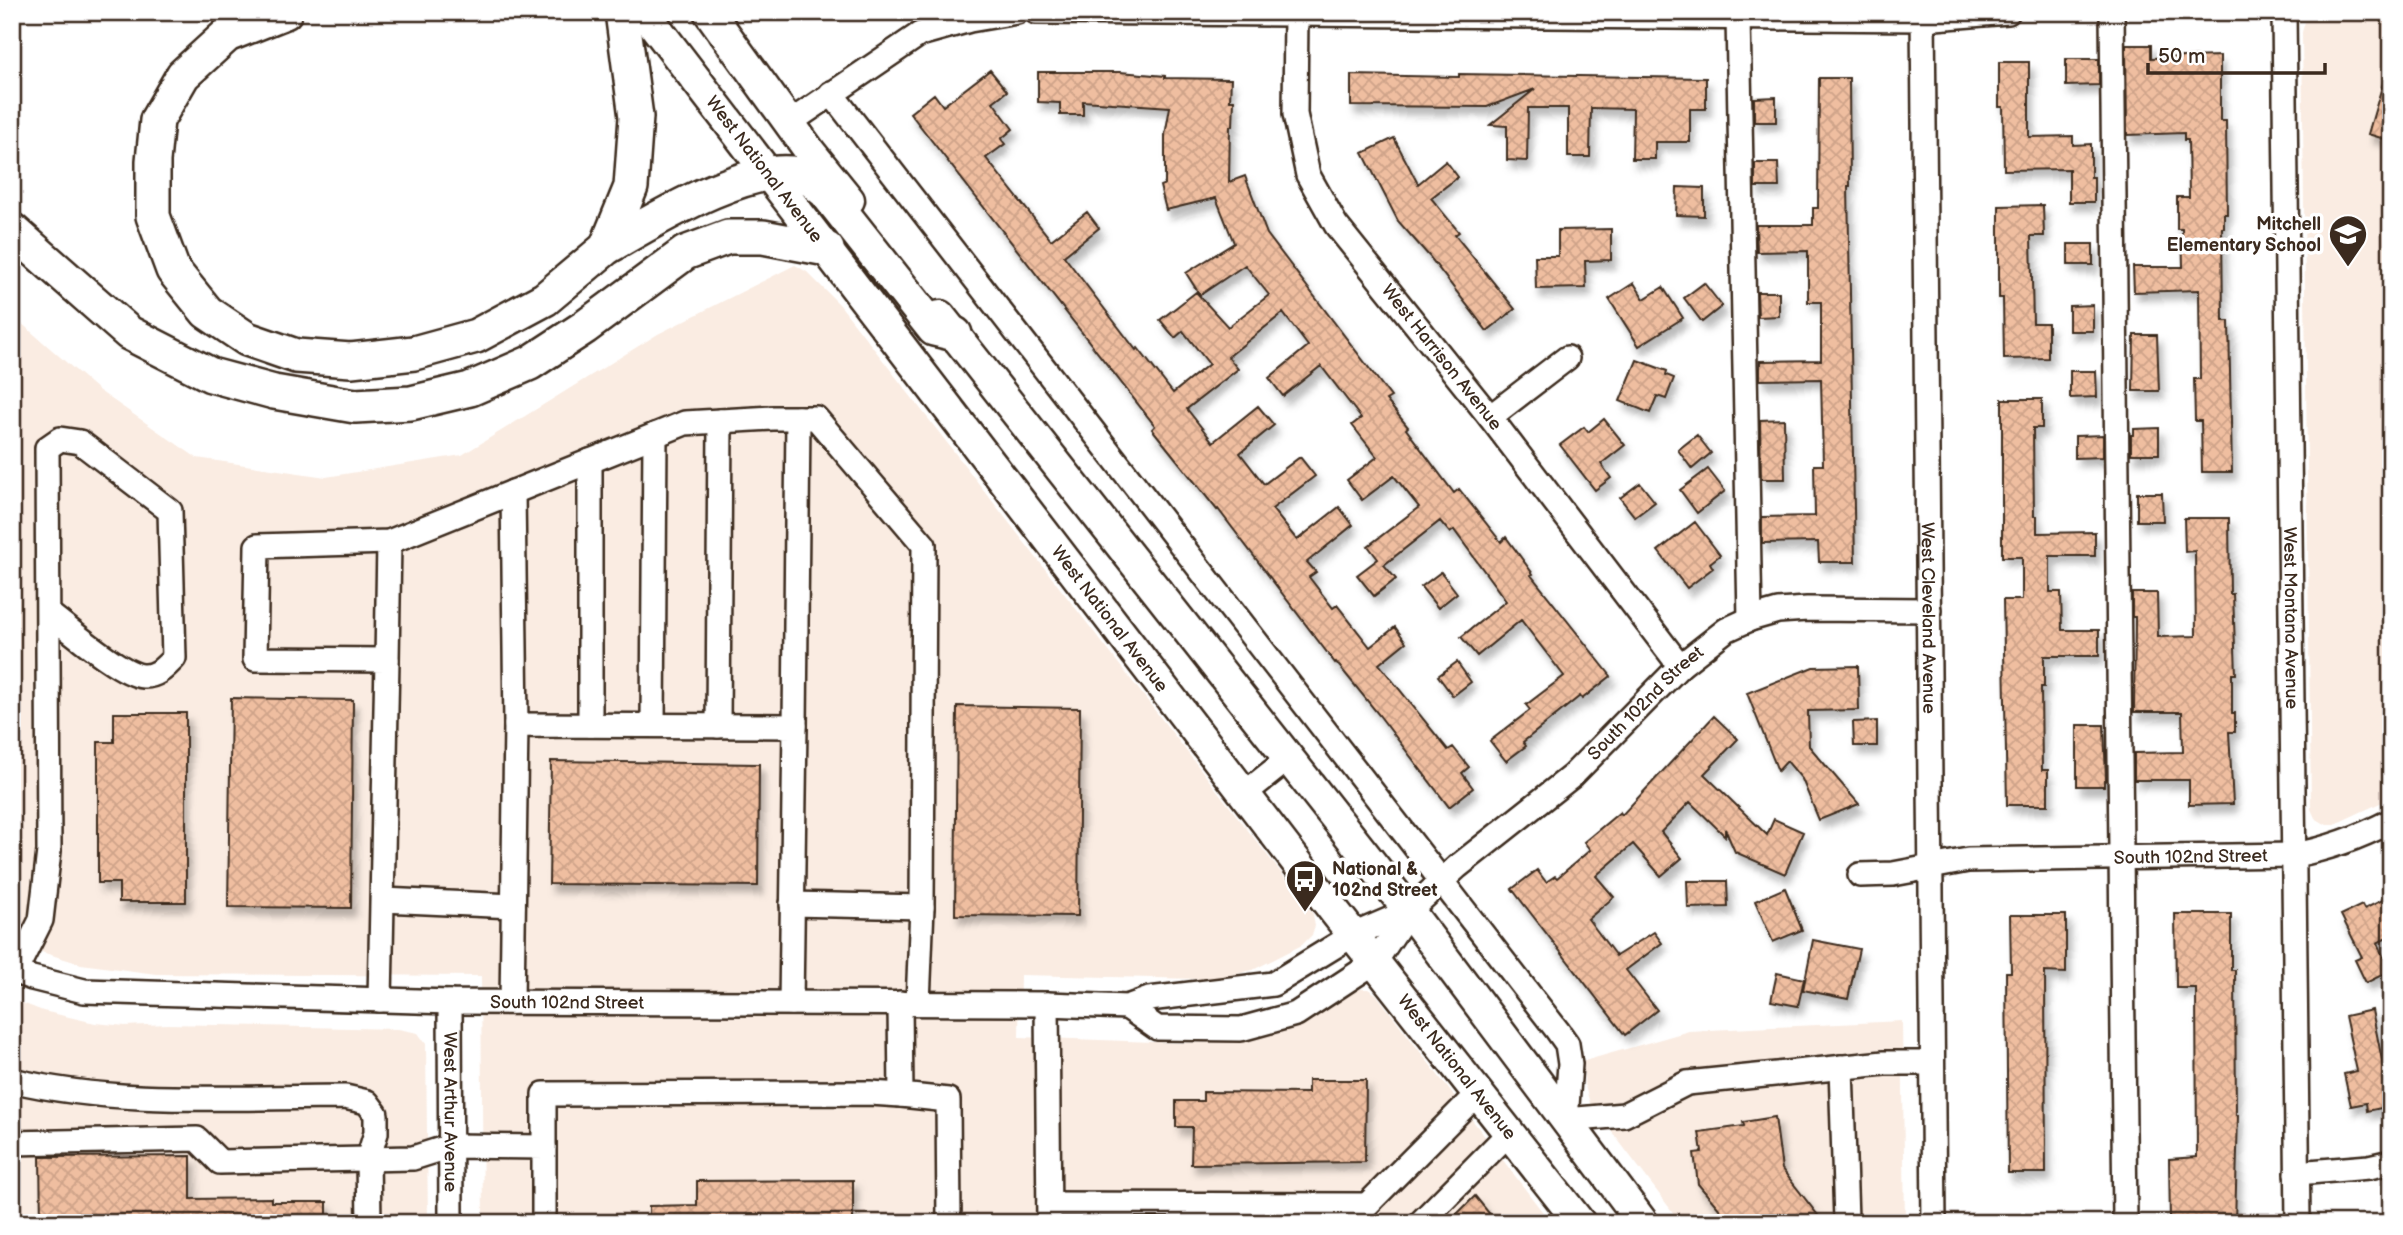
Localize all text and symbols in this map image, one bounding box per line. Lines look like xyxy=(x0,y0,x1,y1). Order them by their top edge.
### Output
scale bar xyxy=(2148,32,2324,76)
text: 50 m xyxy=(2158,44,2205,69)
street label: West National Avenue xyxy=(702,92,828,247)
school or university icon: Mitchell Elementary School xyxy=(2327,213,2369,268)
place label: Mitchell Elementary School xyxy=(2167,214,2321,256)
street label: West Harrison Avenue xyxy=(1377,280,1507,434)
street label: West Cleveland Avenue xyxy=(1917,522,1940,714)
street label: West Montana Avenue xyxy=(2279,527,2303,710)
street label: West National Avenue xyxy=(1047,541,1173,696)
street label: South 102nd Street xyxy=(1583,641,1708,764)
street label: South 102nd Street xyxy=(2114,845,2268,868)
bus stop icon: National & 102nd Street xyxy=(1284,858,1326,913)
place label: National & 102nd Street xyxy=(1332,859,1437,901)
street label: West National Avenue xyxy=(1394,990,1521,1144)
street label: South 102nd Street xyxy=(490,992,645,1013)
street label: West Arthur Avenue xyxy=(440,1032,461,1193)

